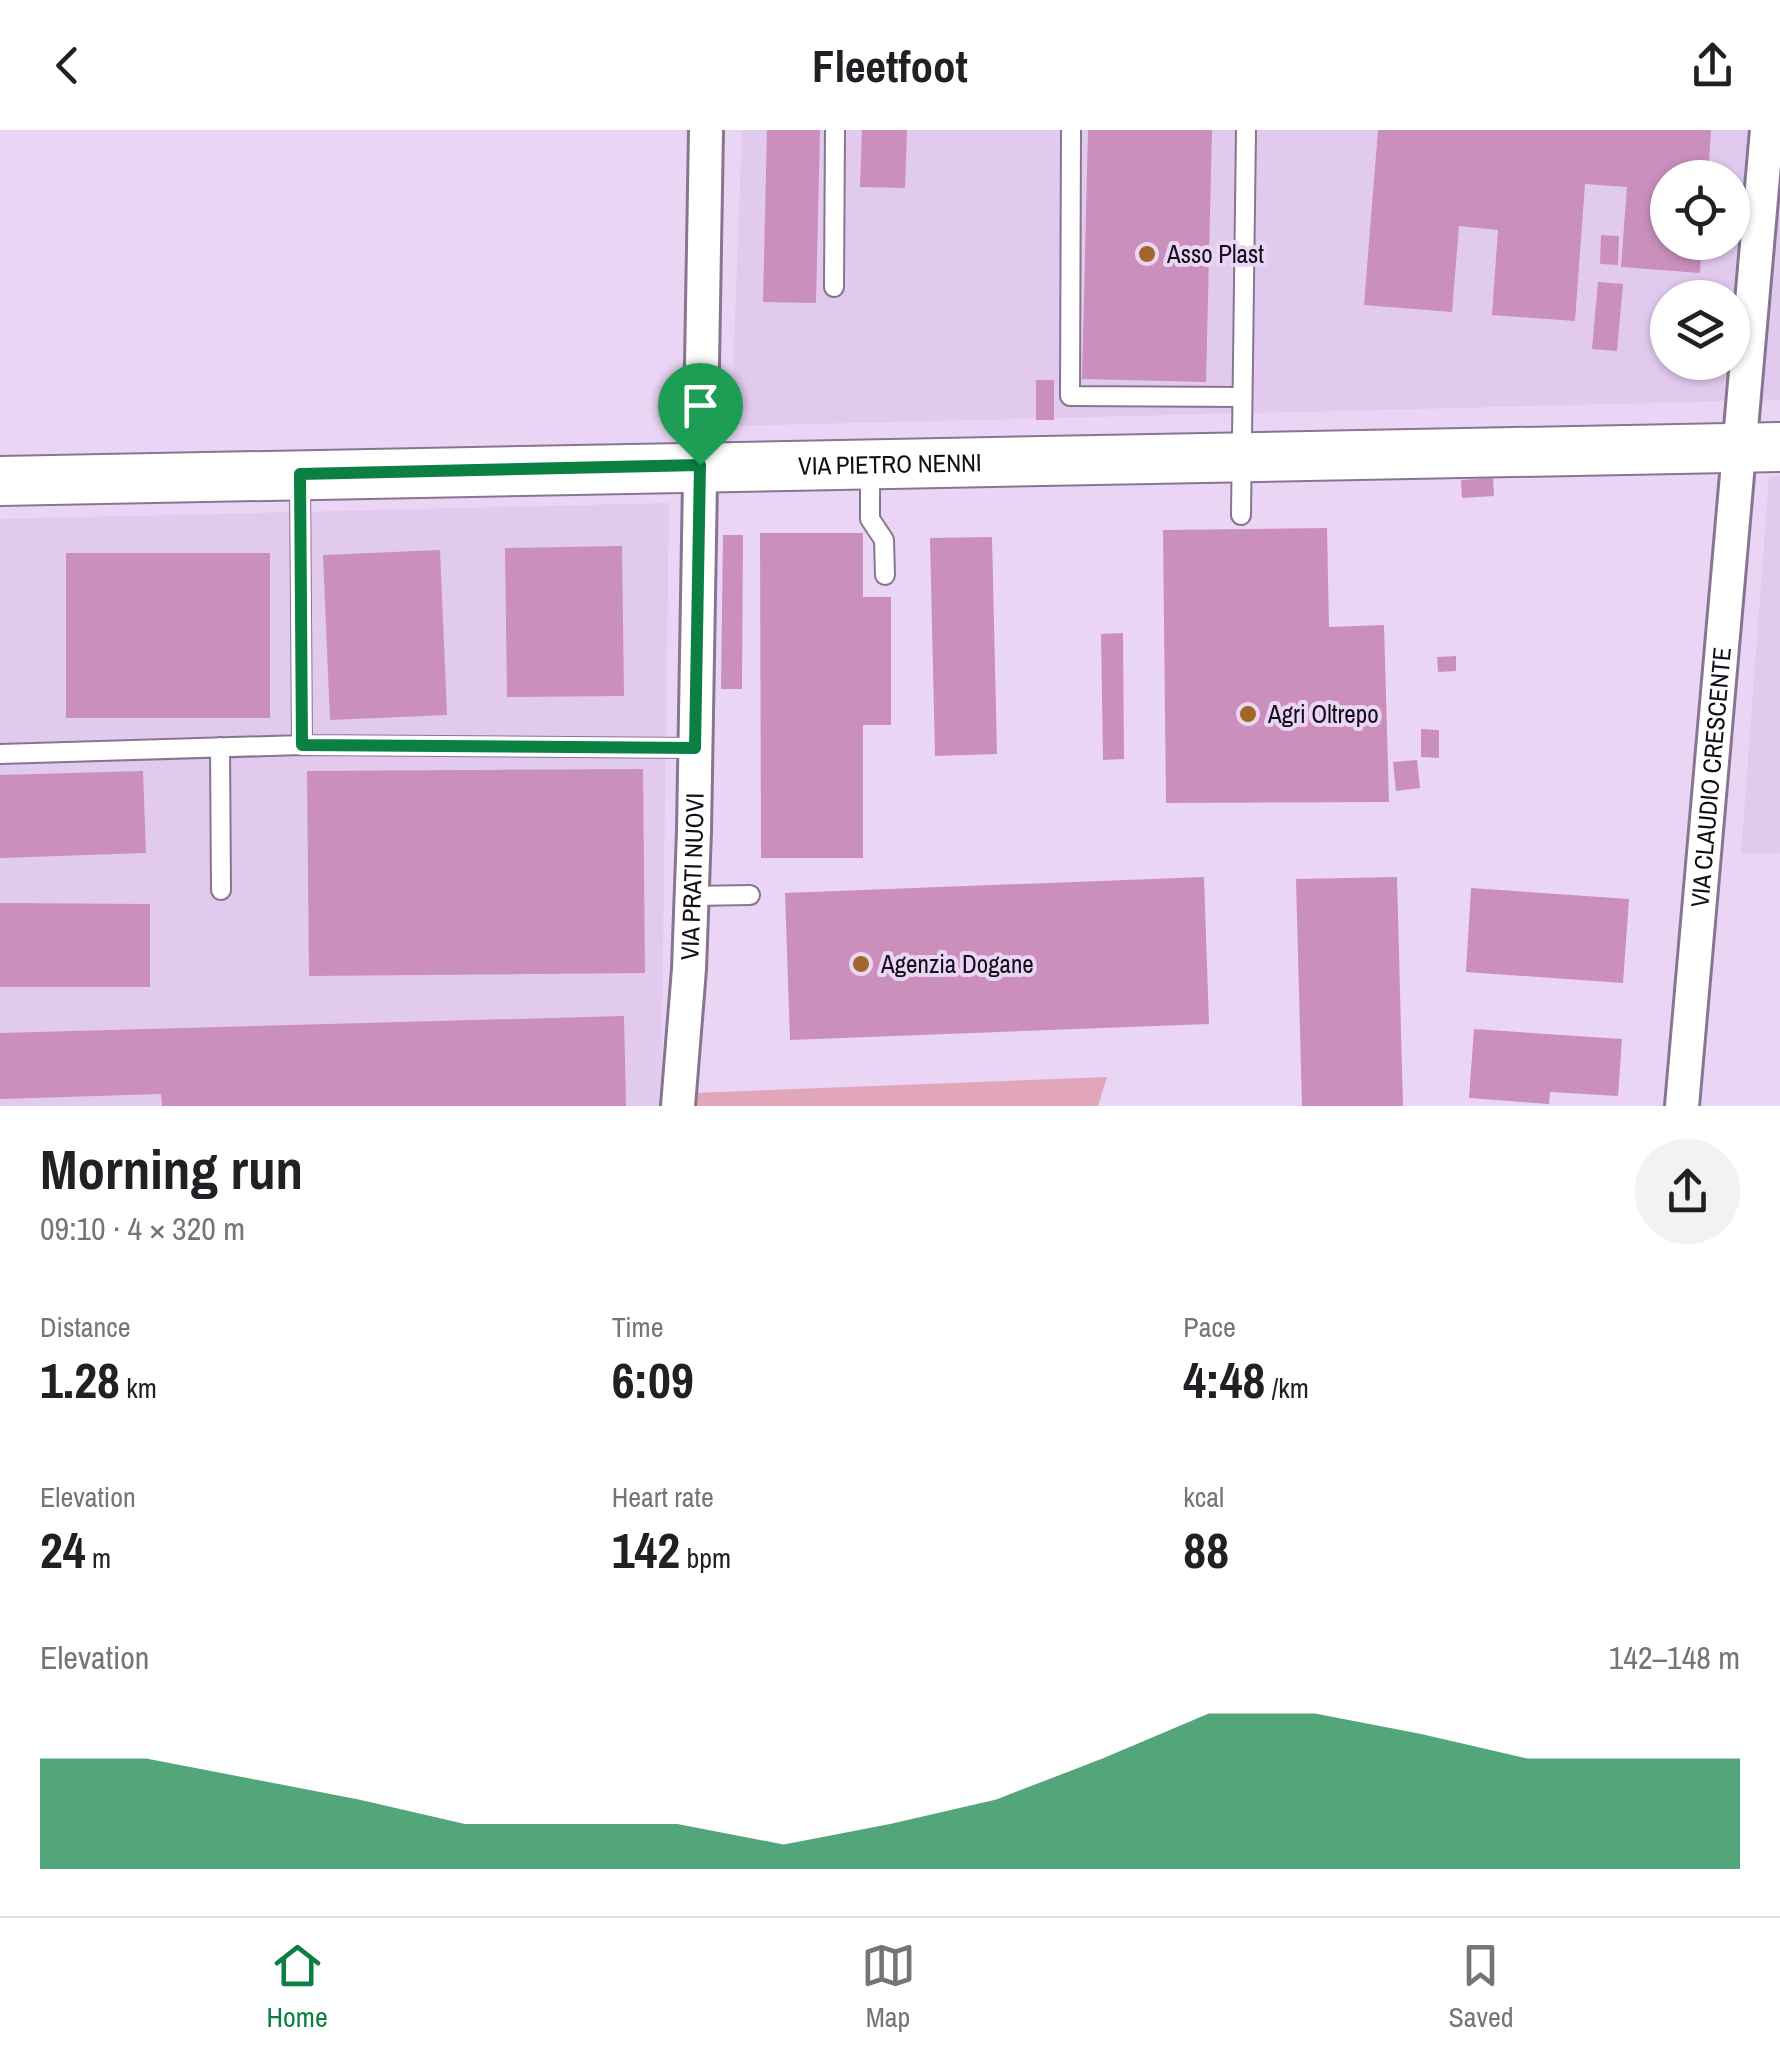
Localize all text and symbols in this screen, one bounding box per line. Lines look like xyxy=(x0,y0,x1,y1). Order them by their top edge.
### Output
text: Fleetfoot xyxy=(812,35,968,96)
icon: back xyxy=(40,38,95,93)
icon: share xyxy=(1685,38,1740,93)
map controls xyxy=(1650,160,1750,380)
button: locate xyxy=(1650,160,1750,260)
place label: Asso Plast xyxy=(1166,237,1264,271)
marker: Asso Plast xyxy=(1136,243,1158,265)
button: layers xyxy=(1650,280,1750,380)
pin xyxy=(658,363,743,466)
icon: arrive xyxy=(673,378,728,433)
street label: VIA PIETRO NENNI xyxy=(798,445,982,483)
street label: VIA CLAUDIO CRESCENTE xyxy=(1682,646,1739,909)
place label: Agri Oltrepo xyxy=(1267,697,1379,731)
marker: Agri Oltrepo xyxy=(1237,703,1259,725)
street label: VIA PRATI NUOVI xyxy=(672,793,712,961)
place label: Agenzia Dogane xyxy=(880,947,1034,981)
marker: Agenzia Dogane xyxy=(850,953,872,975)
text: Morning run xyxy=(40,1132,303,1206)
button: share xyxy=(1635,1139,1740,1244)
text: 09:10 · 4 × 320 m xyxy=(40,1207,245,1250)
text: Distance xyxy=(40,1308,131,1346)
text: Time xyxy=(612,1308,663,1346)
text: Pace xyxy=(1183,1308,1236,1346)
text: 1.28 xyxy=(40,1346,120,1414)
text: 6:09 xyxy=(612,1346,694,1414)
text: 4:48 xyxy=(1183,1346,1265,1414)
text: km xyxy=(120,1369,157,1407)
text: /km xyxy=(1265,1369,1309,1407)
text: Elevation xyxy=(40,1478,136,1516)
text: Heart rate xyxy=(612,1478,714,1516)
text: kcal xyxy=(1183,1478,1224,1516)
text: 24 xyxy=(40,1516,86,1584)
text: 142 xyxy=(612,1516,680,1584)
text: 88 xyxy=(1183,1516,1229,1584)
text: m xyxy=(86,1539,111,1577)
text: bpm xyxy=(680,1539,731,1577)
text: Elevation xyxy=(40,1636,149,1679)
text: 142–148 m xyxy=(1609,1636,1740,1679)
tab: Home xyxy=(266,1938,328,2036)
tab: Map xyxy=(861,1938,916,2036)
tab: Saved xyxy=(1448,1938,1514,2036)

